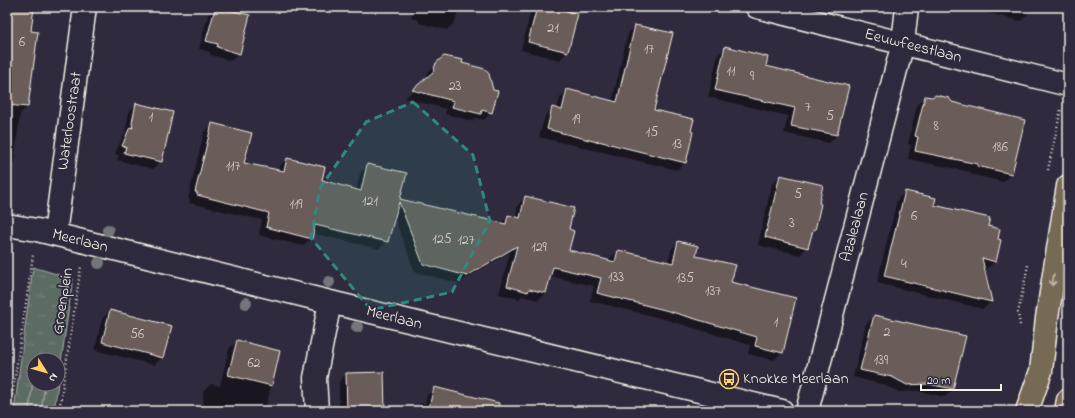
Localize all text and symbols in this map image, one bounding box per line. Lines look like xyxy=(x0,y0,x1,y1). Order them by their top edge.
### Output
house number: 21 xyxy=(547,18,559,39)
street label: Eeuwfeestlaan xyxy=(862,22,964,70)
house number: 6 xyxy=(19,32,25,53)
house number: 17 xyxy=(644,39,654,60)
house number: 11 xyxy=(727,61,736,82)
house number: 9 xyxy=(750,66,755,87)
street label: Waterloostraat xyxy=(51,70,89,172)
house number: 23 xyxy=(449,76,462,97)
house number: 7 xyxy=(805,97,811,118)
house number: 5 xyxy=(826,106,834,127)
house number: 1 xyxy=(149,107,154,128)
house number: 19 xyxy=(572,109,581,130)
house number: 8 xyxy=(933,116,939,137)
house number: 15 xyxy=(646,122,658,143)
house number: 13 xyxy=(672,134,682,155)
house number: 186 xyxy=(992,137,1008,158)
house number: 117 xyxy=(226,156,241,177)
house number: 5 xyxy=(794,184,802,205)
street label: Azalealaan xyxy=(834,189,876,265)
house number: 121 xyxy=(362,191,378,212)
house number: 119 xyxy=(289,194,303,215)
house number: 6 xyxy=(911,206,917,227)
house number: 3 xyxy=(789,213,795,234)
street label: Meerlaan xyxy=(50,222,111,260)
house number: 125 xyxy=(432,229,452,250)
house number: 127 xyxy=(457,230,475,251)
house number: 129 xyxy=(531,237,548,258)
house number: 4 xyxy=(901,254,907,275)
street label: Groenplein xyxy=(46,266,80,336)
house number: 133 xyxy=(608,267,624,288)
house number: 135 xyxy=(676,268,694,289)
one-way arrow xyxy=(1049,273,1057,286)
house number: 137 xyxy=(705,281,721,302)
street label: Meerlaan xyxy=(364,299,425,337)
house number: 1 xyxy=(774,312,779,333)
house number: 2 xyxy=(884,322,891,343)
house number: 56 xyxy=(130,324,144,345)
house number: 139 xyxy=(874,350,889,371)
north arrow xyxy=(26,352,66,392)
house number: 62 xyxy=(247,353,261,374)
scale bar xyxy=(921,366,1001,392)
place label: Knokke Meerlaan xyxy=(743,367,849,391)
bus stop icon: Knokke Meerlaan xyxy=(718,368,740,390)
text: N xyxy=(45,370,62,385)
text: 20 m xyxy=(927,372,950,390)

